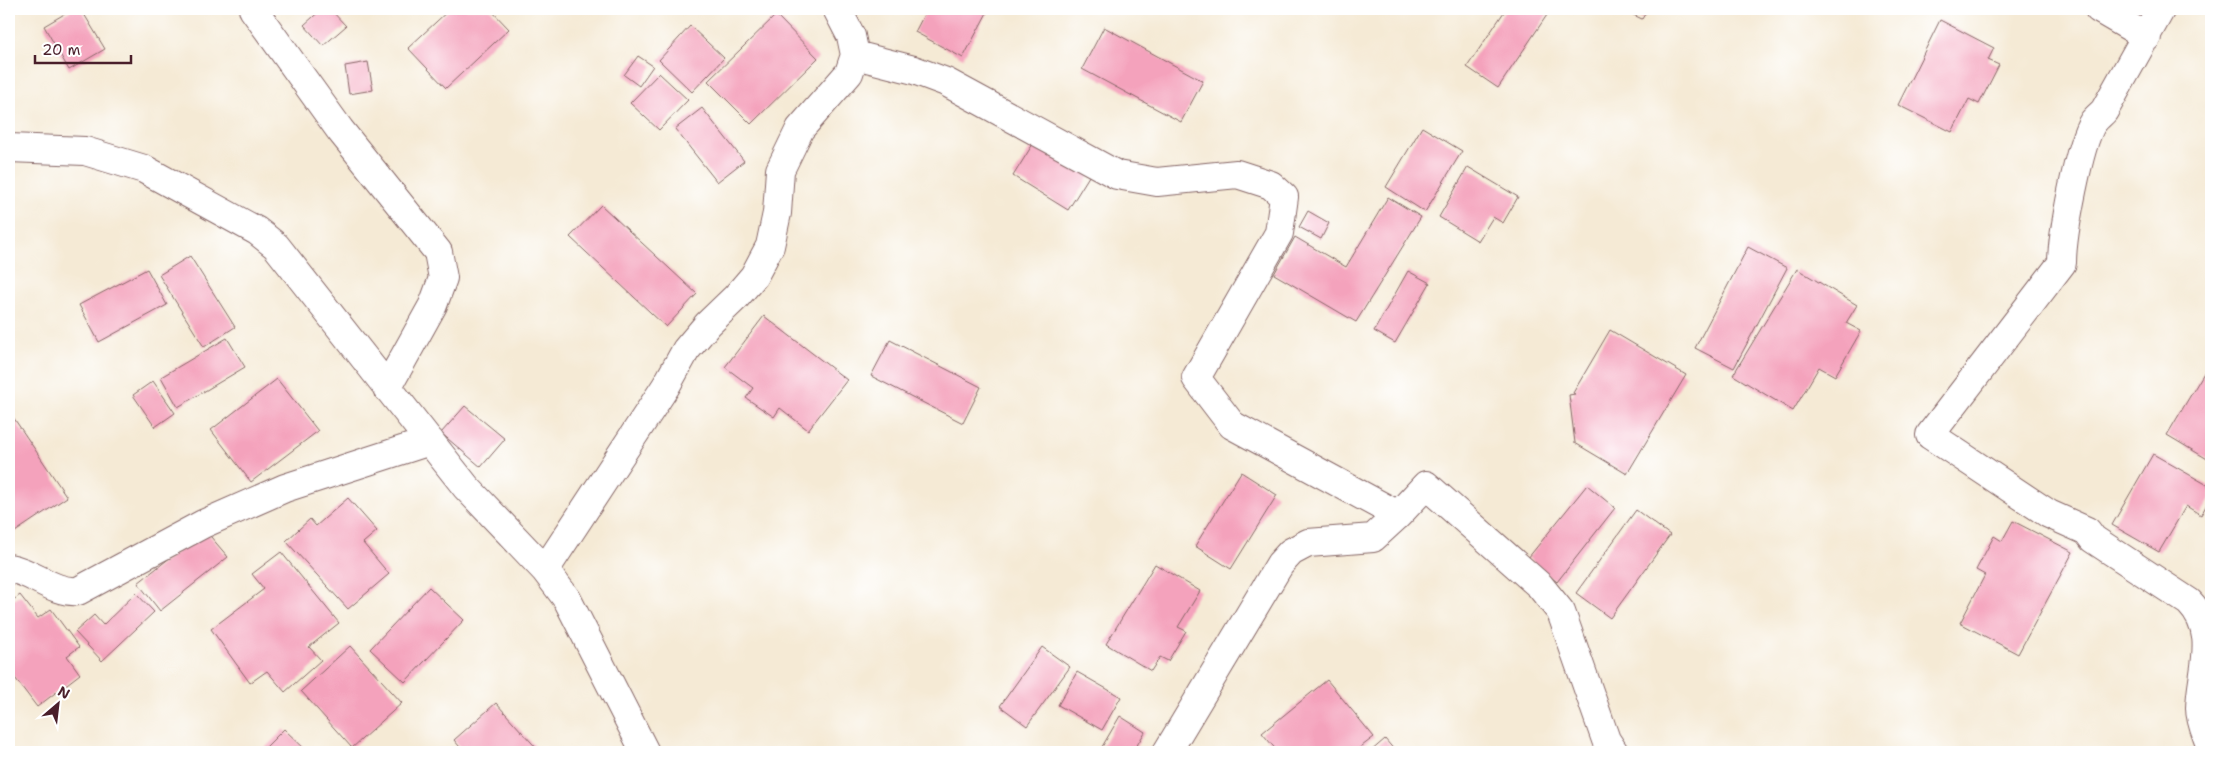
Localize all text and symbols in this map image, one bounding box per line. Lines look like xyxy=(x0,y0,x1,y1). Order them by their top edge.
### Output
scale bar xyxy=(35,32,131,64)
text: 20 m xyxy=(42,40,81,60)
north arrow xyxy=(32,678,82,728)
text: N xyxy=(55,682,73,703)

